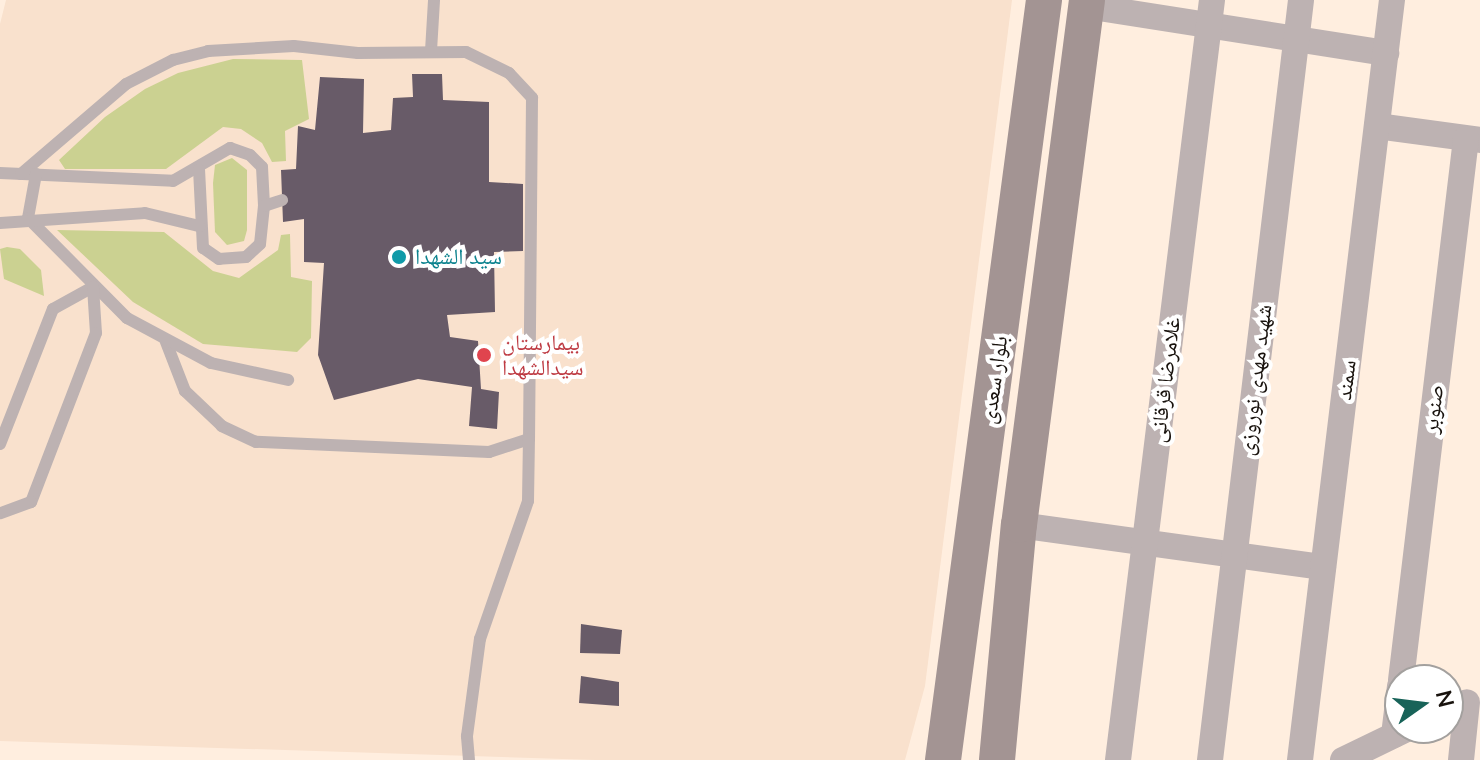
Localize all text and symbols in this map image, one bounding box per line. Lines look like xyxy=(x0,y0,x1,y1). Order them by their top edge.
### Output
place label: سید الشهدا xyxy=(415,244,502,270)
marker: سید الشهدا xyxy=(390,248,408,266)
street label: شهید مهدی نوروزی xyxy=(1233,303,1277,457)
street label: غلامرضا قرقانی xyxy=(1144,316,1186,444)
place label: بیمارستان سیدالشهدا xyxy=(502,329,583,380)
street label: بلوار سعدی xyxy=(975,334,1013,426)
marker: بیمارستان سیدالشهدا xyxy=(473,344,495,366)
street label: سمند xyxy=(1330,358,1362,402)
street label: صنوبر xyxy=(1417,383,1449,435)
north arrow xyxy=(1384,664,1464,744)
text: N xyxy=(1430,687,1461,710)

